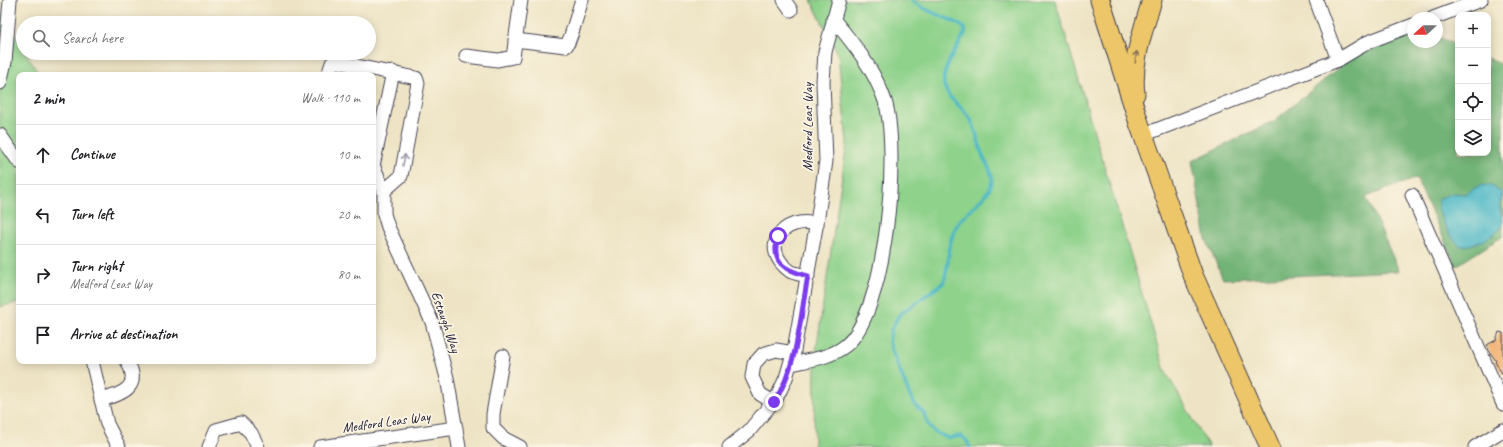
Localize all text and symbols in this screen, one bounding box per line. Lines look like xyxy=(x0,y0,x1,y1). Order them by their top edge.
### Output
north arrow xyxy=(1407,12,1443,48)
map controls xyxy=(1455,12,1491,156)
button: + xyxy=(1455,12,1491,48)
search box xyxy=(16,16,376,60)
icon: search xyxy=(30,27,52,49)
text: Search here xyxy=(62,29,123,48)
button: − xyxy=(1455,48,1491,84)
one-way arrow xyxy=(1132,51,1140,64)
street label: Medford Leas Way xyxy=(799,82,816,171)
button: locate xyxy=(1455,84,1491,120)
text: 2 min xyxy=(32,88,65,109)
text: Walk · 110 m xyxy=(301,90,360,106)
button: layers xyxy=(1455,120,1491,156)
icon: ahead xyxy=(32,144,54,166)
text: Continue xyxy=(70,145,115,164)
text: 10 m xyxy=(338,147,360,163)
one-way arrow xyxy=(400,154,408,167)
icon: left xyxy=(32,204,54,226)
text: Turn left xyxy=(70,205,113,224)
text: 20 m xyxy=(338,207,360,223)
route start xyxy=(769,227,787,245)
text: Turn right xyxy=(70,257,123,276)
icon: right xyxy=(32,264,54,286)
text: 80 m xyxy=(338,267,360,283)
text: Medford Leas Way xyxy=(70,276,152,292)
street label: Estaugh Way xyxy=(428,289,465,356)
icon: arrive xyxy=(32,324,54,346)
text: Arrive at destination xyxy=(70,325,177,344)
route end xyxy=(765,393,783,411)
street label: Medford Leas Way xyxy=(341,407,432,437)

